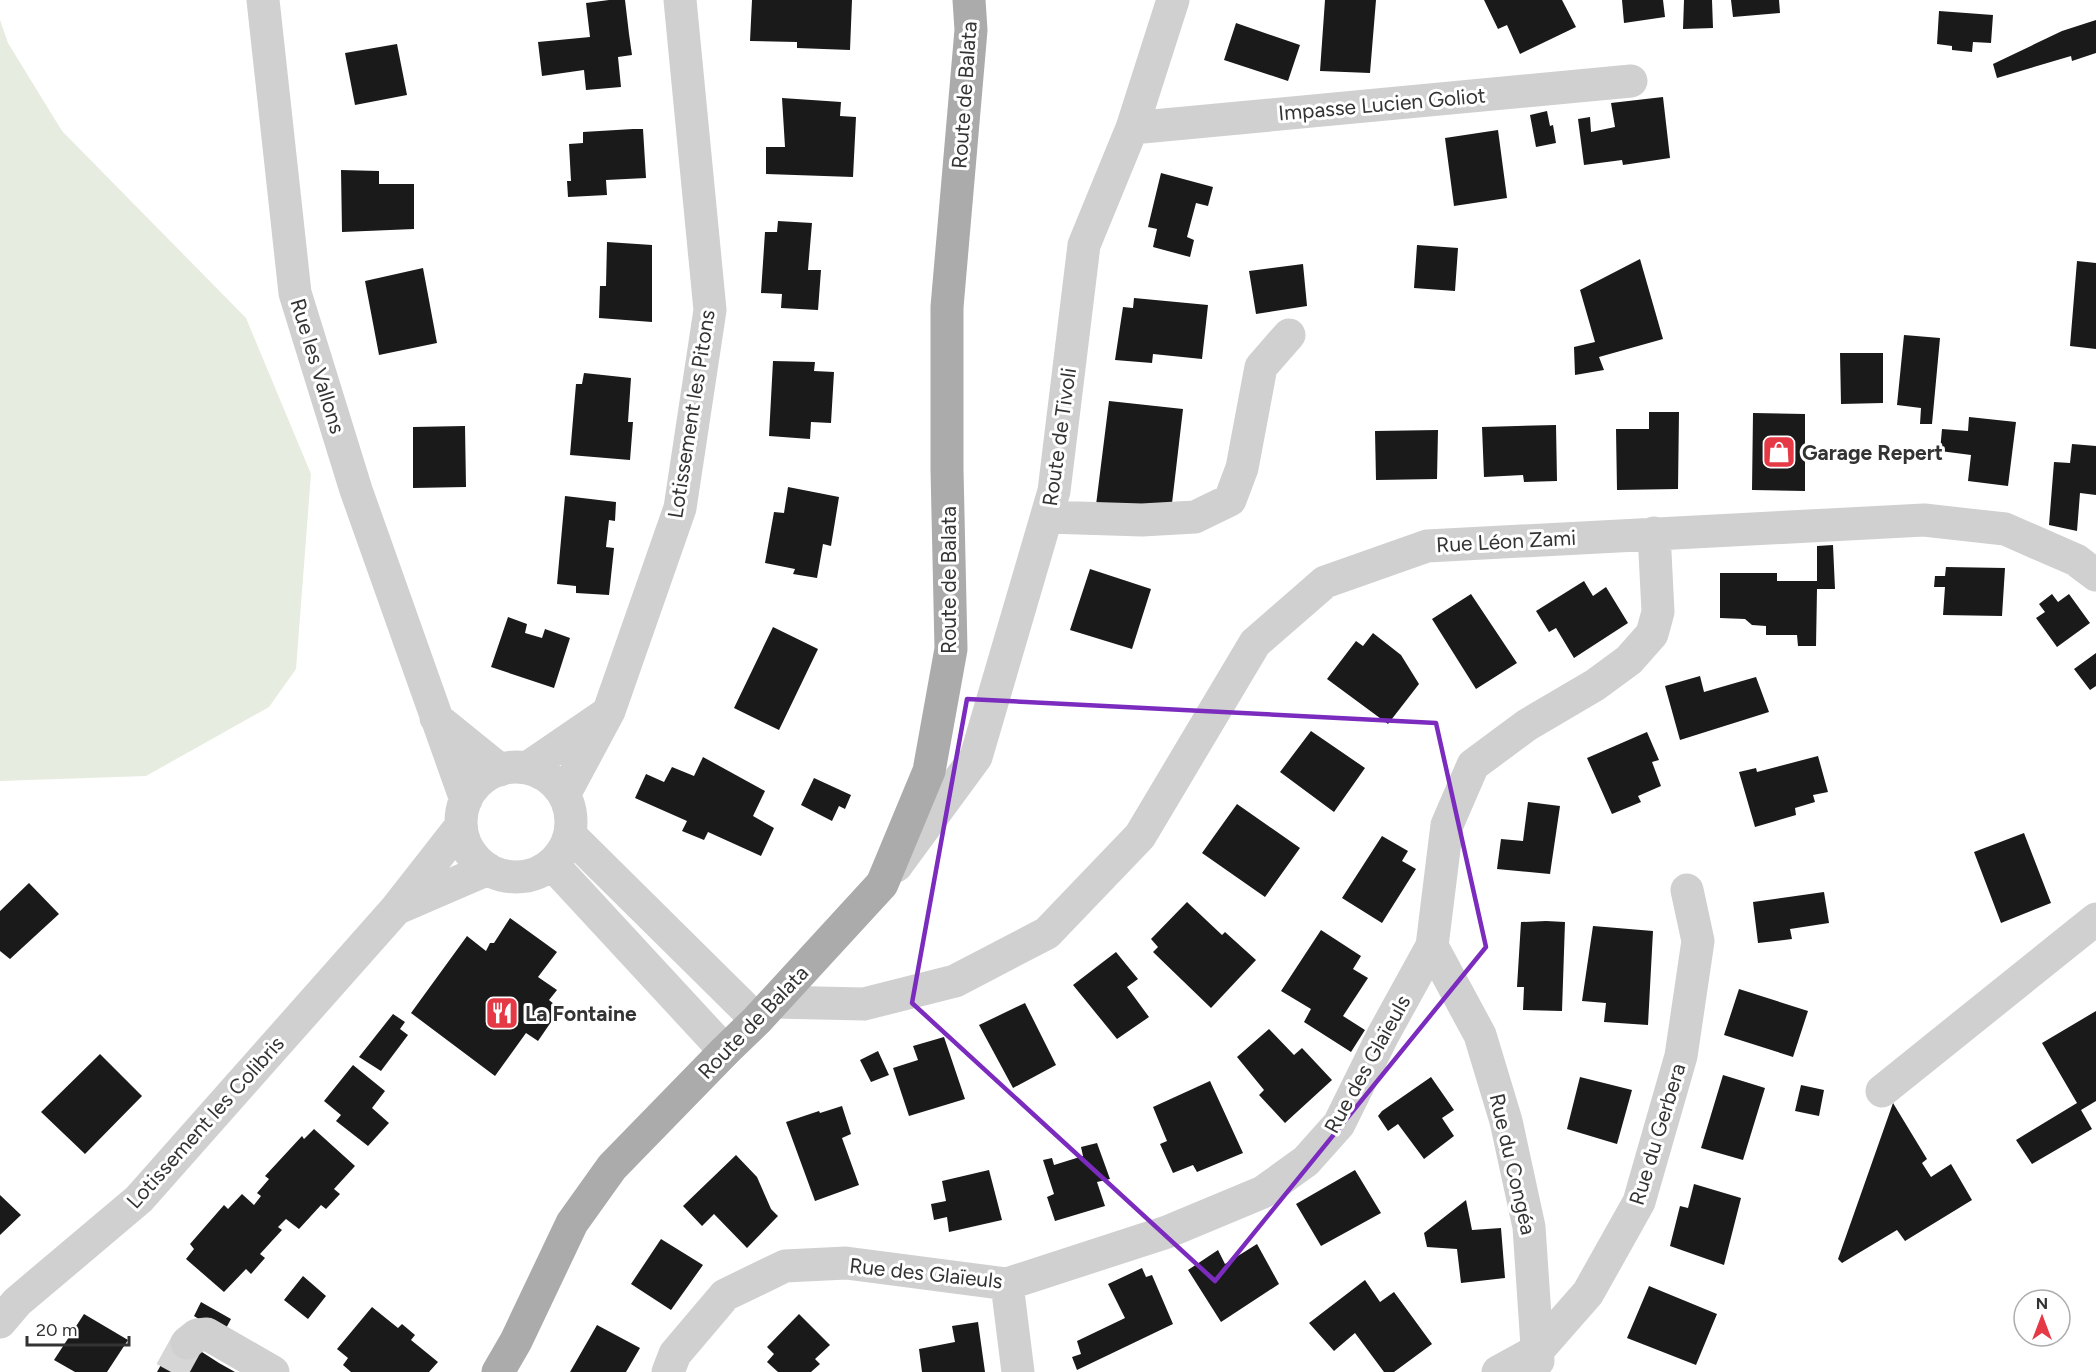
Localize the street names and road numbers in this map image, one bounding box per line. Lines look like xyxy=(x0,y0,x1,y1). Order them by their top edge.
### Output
street label: Route de Balata xyxy=(946,20,982,170)
street label: Impasse Lucien Goliot xyxy=(1277,82,1487,126)
street label: Rue les Vallons xyxy=(286,295,350,437)
street label: Lotissement les Pitons xyxy=(662,308,720,520)
street label: Route de Tivoli xyxy=(1037,366,1081,508)
street label: Route de Balata xyxy=(936,506,961,654)
street label: Rue Léon Zami xyxy=(1435,525,1577,557)
street label: Route de Balata xyxy=(693,960,813,1084)
street label: Rue des Glaïeuls xyxy=(1319,991,1415,1137)
street label: Lotissement les Colibris xyxy=(121,1031,289,1213)
street label: Rue du Gerbera xyxy=(1624,1060,1690,1208)
street label: Rue du Congéa xyxy=(1485,1091,1541,1237)
street label: Rue des Glaïeuls xyxy=(848,1253,1004,1293)

